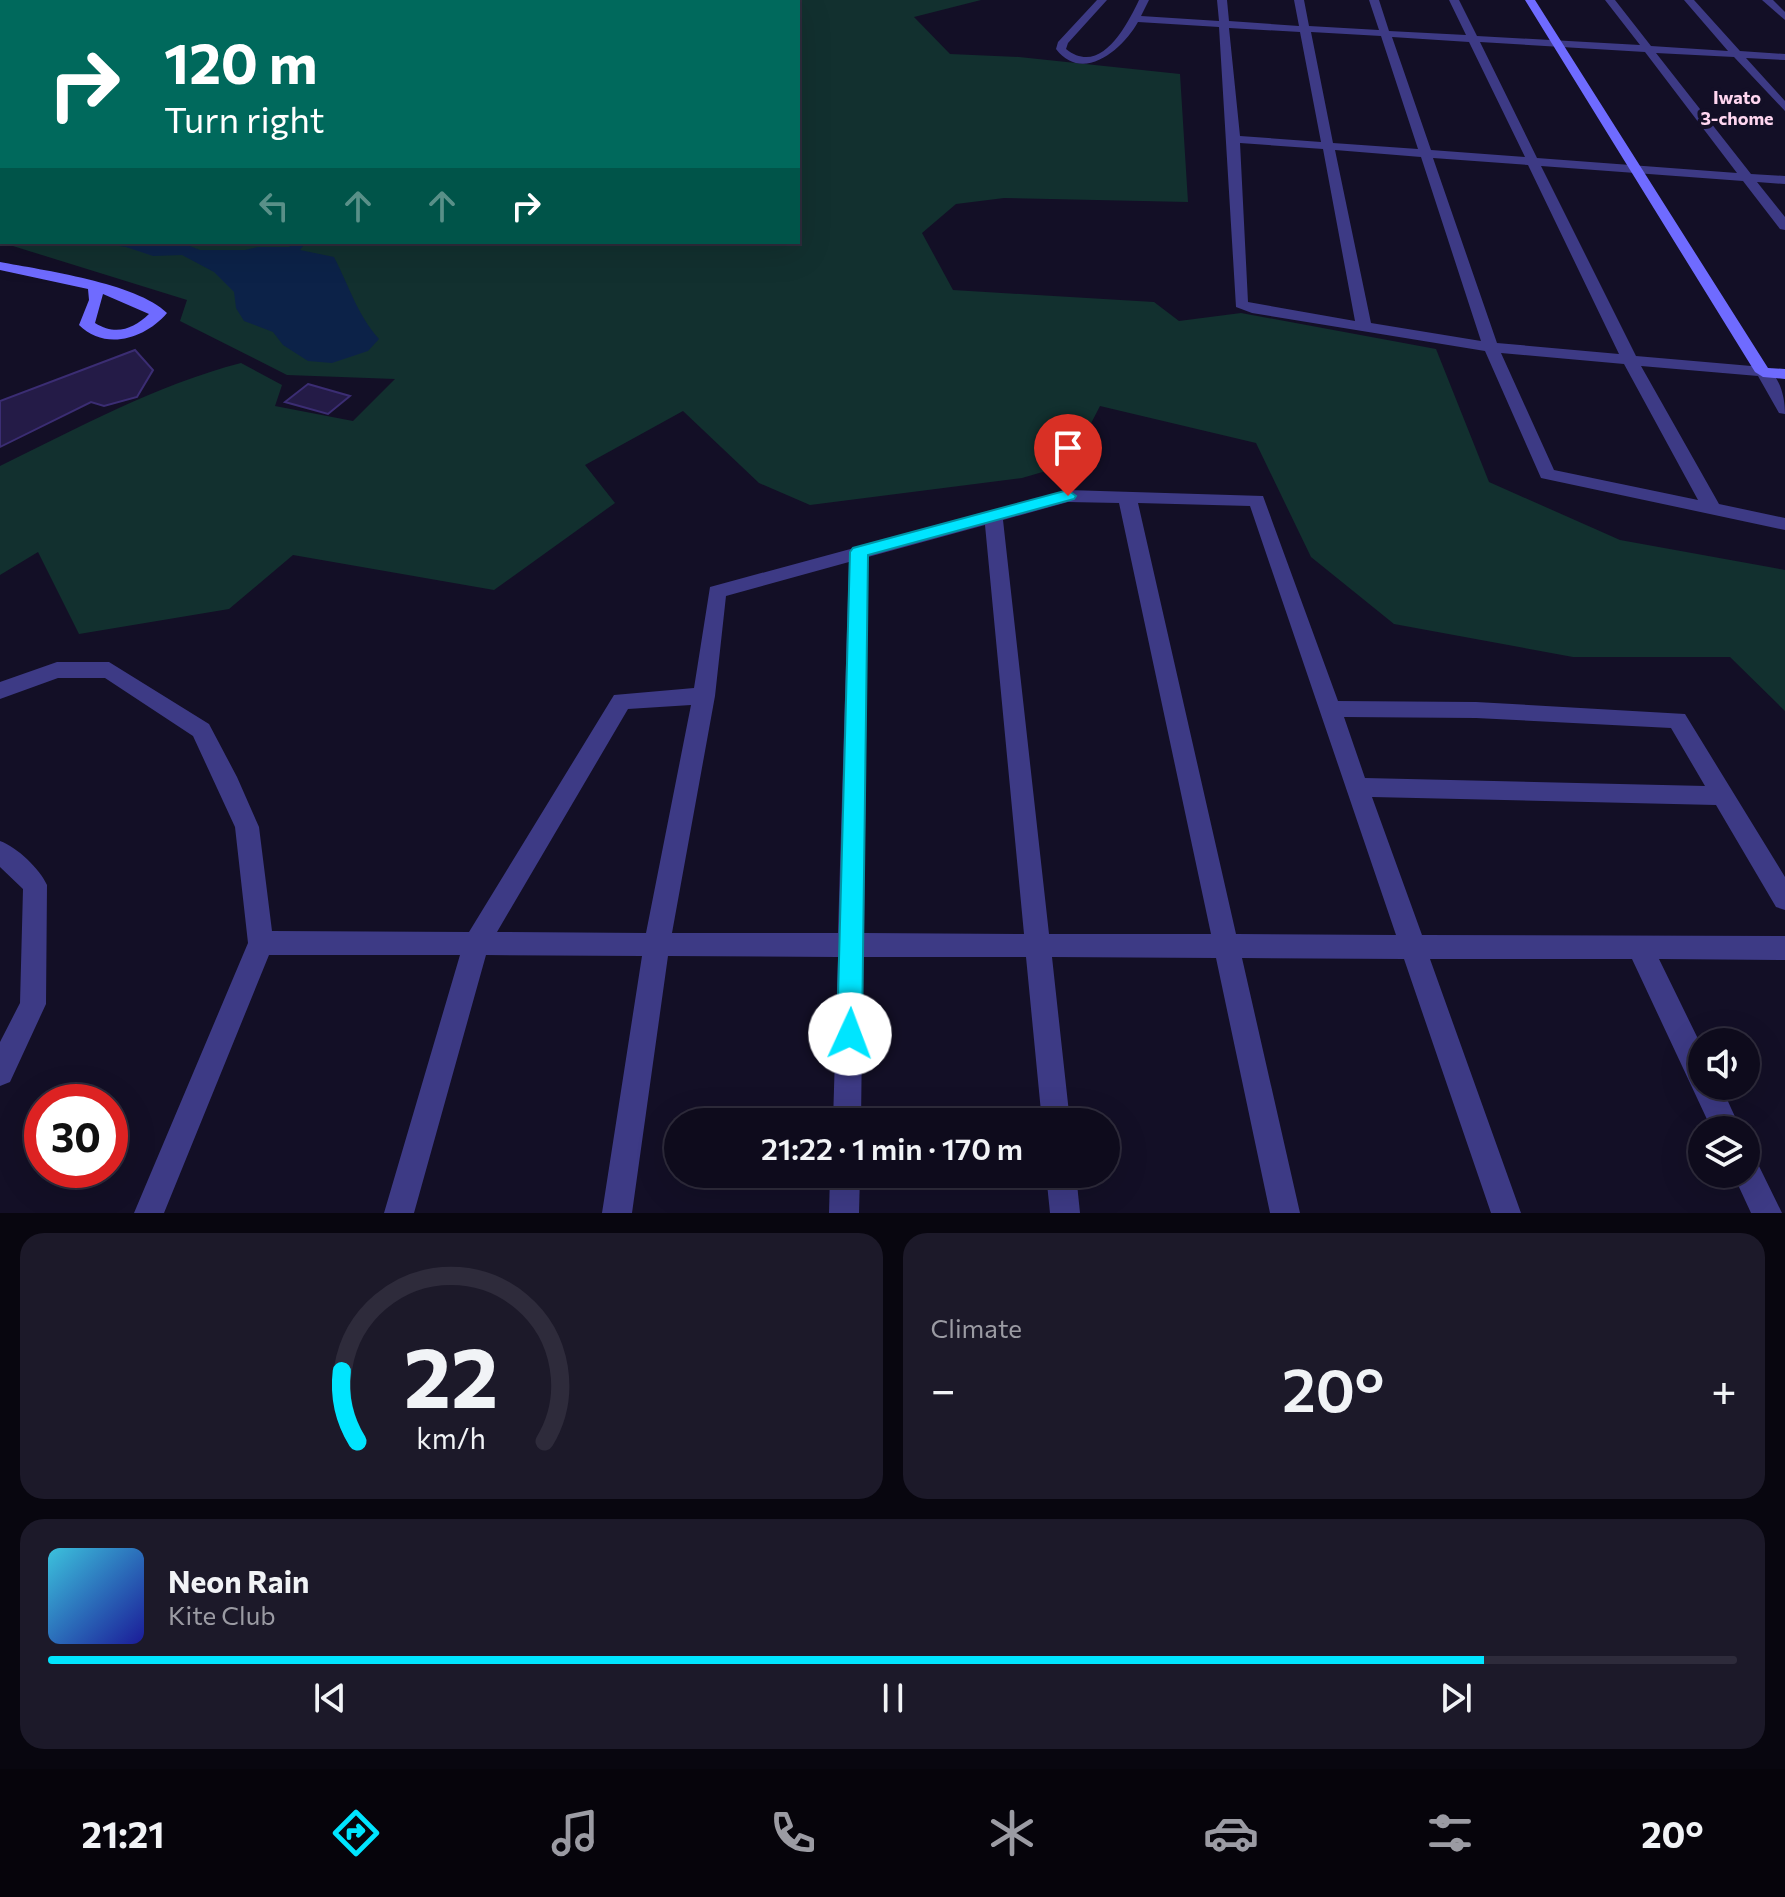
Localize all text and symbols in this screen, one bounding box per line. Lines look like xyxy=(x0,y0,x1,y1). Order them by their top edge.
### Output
text: 120 m xyxy=(164,27,318,96)
icon: right xyxy=(32,32,136,136)
district label: Iwato 3-chome xyxy=(1700,86,1774,129)
text: Turn right xyxy=(164,96,325,140)
icon: left xyxy=(252,184,296,228)
icon: ahead xyxy=(336,184,380,228)
icon: ahead xyxy=(420,184,464,228)
icon: right xyxy=(504,184,548,228)
pin xyxy=(1034,414,1102,496)
icon: arrive xyxy=(1046,426,1090,470)
position arrow xyxy=(808,992,892,1076)
map controls xyxy=(1688,1028,1760,1188)
button: sound xyxy=(1688,1028,1760,1100)
speed limit sign: 30 xyxy=(24,1084,128,1188)
button: layers xyxy=(1688,1116,1760,1188)
text: 21:22 · 1 min · 170 m xyxy=(761,1129,1023,1166)
text: Climate xyxy=(931,1312,1022,1343)
text: 22 xyxy=(404,1323,499,1425)
text: 20° xyxy=(1282,1351,1385,1424)
text: − xyxy=(931,1361,956,1415)
text: + xyxy=(1711,1361,1737,1415)
text: km/h xyxy=(416,1420,486,1455)
text: Neon Rain xyxy=(168,1562,309,1599)
text: Kite Club xyxy=(168,1599,276,1630)
icon: previous xyxy=(308,1676,352,1720)
icon: pause xyxy=(871,1676,915,1720)
icon: next xyxy=(1434,1676,1478,1720)
icon: directions xyxy=(328,1805,384,1861)
icon: music xyxy=(547,1805,603,1861)
icon: phone xyxy=(765,1805,821,1861)
icon: climate xyxy=(984,1805,1040,1861)
icon: car xyxy=(1203,1805,1259,1861)
icon: filters xyxy=(1422,1805,1478,1861)
text: 21:21 xyxy=(81,1811,165,1855)
text: 20° xyxy=(1641,1811,1704,1855)

